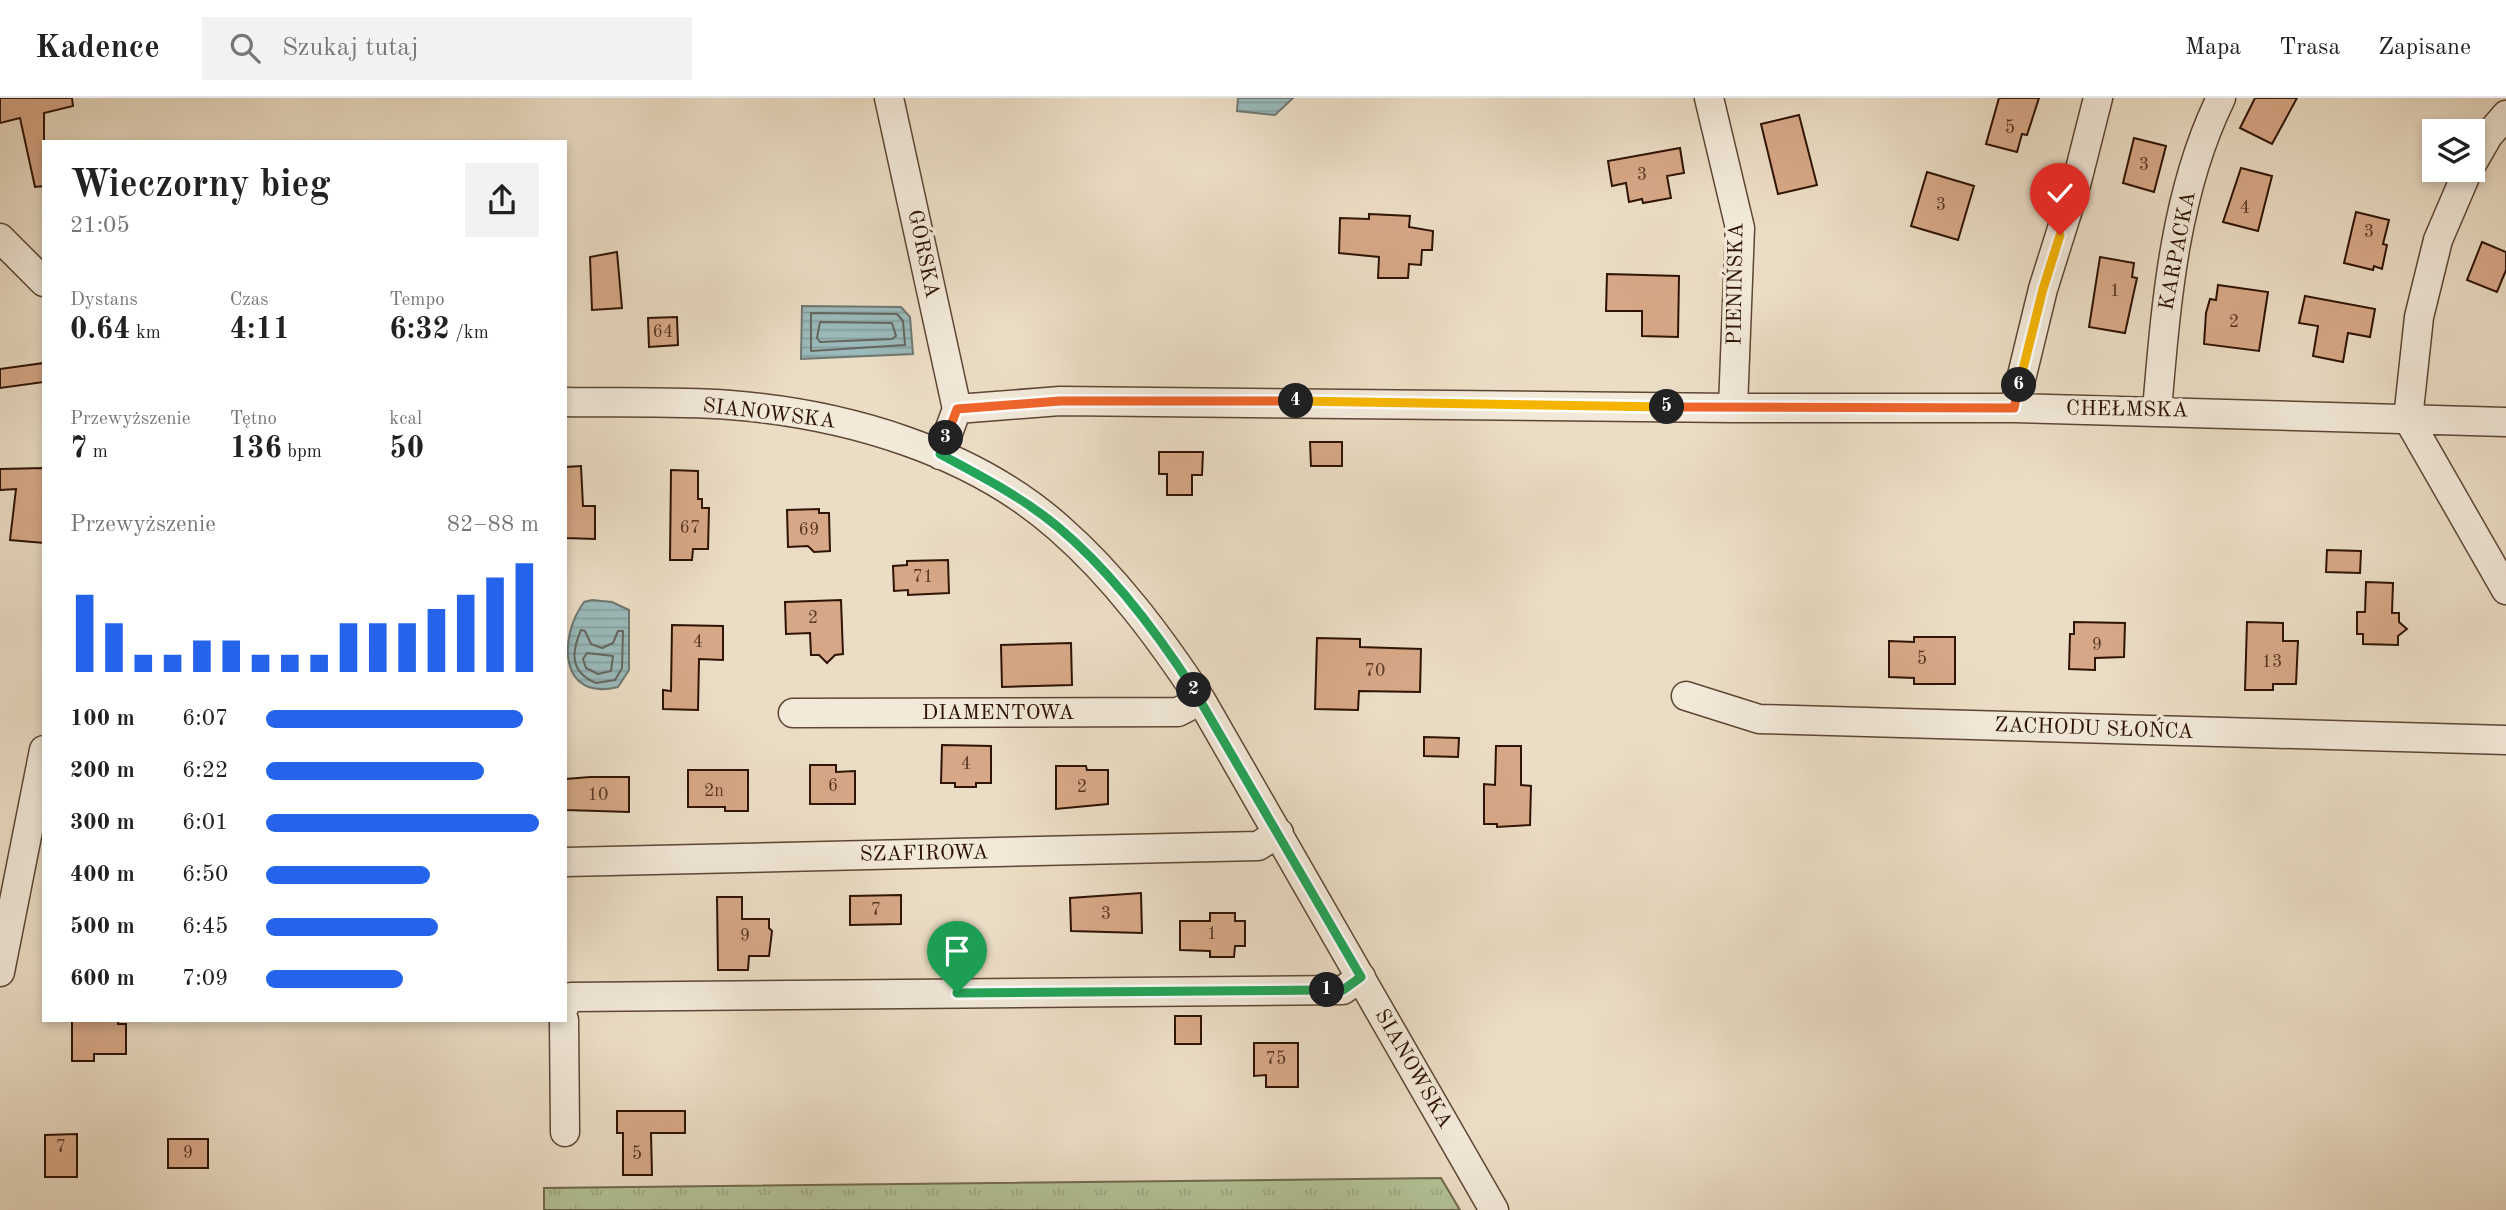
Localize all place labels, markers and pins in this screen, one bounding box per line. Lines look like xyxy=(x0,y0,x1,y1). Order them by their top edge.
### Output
pin xyxy=(2030,163,2090,235)
pin: 6 xyxy=(2002,368,2036,402)
pin: 4 xyxy=(1278,384,1314,418)
pin: 5 xyxy=(1650,390,1684,424)
pin: 3 xyxy=(928,420,964,456)
pin: 2 xyxy=(1176,672,1212,708)
pin xyxy=(927,921,987,993)
pin: 1 xyxy=(1310,972,1344,1008)

